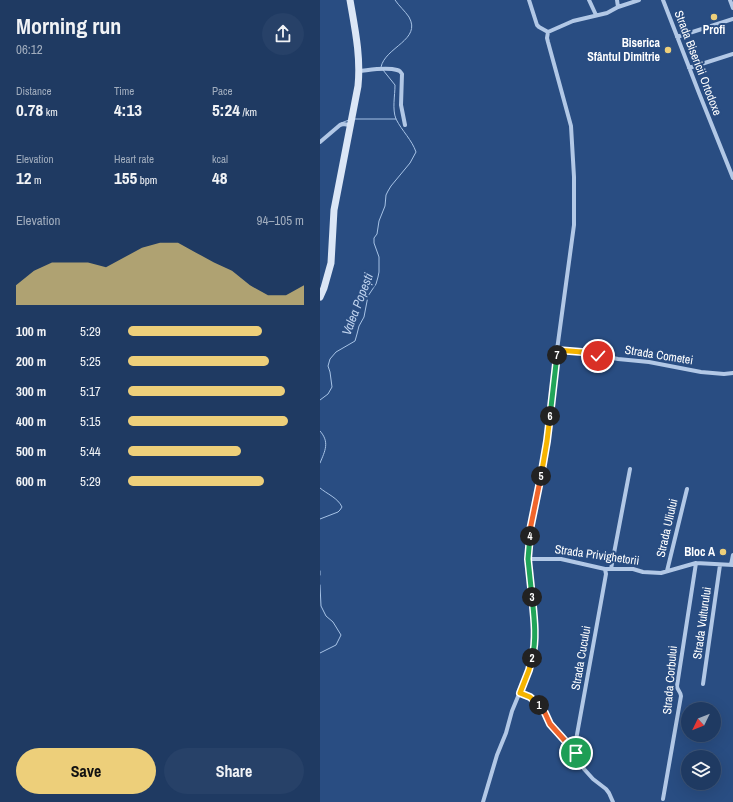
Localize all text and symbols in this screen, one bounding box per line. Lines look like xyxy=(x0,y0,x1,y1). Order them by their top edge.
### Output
street label: Strada Bisericii Ortodoxe xyxy=(671,8,725,118)
text: Morning run xyxy=(16,11,121,41)
marker: Profi xyxy=(709,12,719,22)
button: share xyxy=(262,13,304,55)
place label: Profi xyxy=(703,22,725,38)
place label: Biserica Sfântul Dimitrie xyxy=(587,35,661,65)
text: 06:12 xyxy=(16,41,43,58)
marker: Biserica Sfântul Dimitrie xyxy=(663,45,673,55)
text: Distance xyxy=(16,84,52,98)
text: Time xyxy=(114,84,134,98)
text: Pace xyxy=(212,84,233,98)
text: 0.78 xyxy=(16,98,43,121)
text: 4:13 xyxy=(114,98,142,121)
text: 5:24 xyxy=(212,98,240,121)
text: km xyxy=(43,105,58,119)
text: /km xyxy=(240,105,257,119)
text: Elevation xyxy=(16,152,54,166)
text: Heart rate xyxy=(114,152,154,166)
text: kcal xyxy=(212,152,228,166)
text: 12 xyxy=(16,166,32,189)
text: 155 xyxy=(114,166,137,189)
text: 48 xyxy=(212,166,228,189)
text: m xyxy=(32,173,42,187)
text: bpm xyxy=(137,173,157,187)
text: Elevation xyxy=(16,212,60,229)
text: 94–105 m xyxy=(257,212,304,229)
water label: Valea Popești xyxy=(338,271,377,338)
text: 100 m xyxy=(16,323,46,340)
text: 5:29 xyxy=(80,323,101,340)
pin xyxy=(581,339,615,373)
street label: Strada Cometei xyxy=(624,342,694,368)
pin: 7 xyxy=(547,345,567,365)
icon: check xyxy=(587,345,609,367)
text: 7 xyxy=(554,348,560,362)
text: 200 m xyxy=(16,353,46,370)
text: 5:25 xyxy=(80,353,101,370)
text: 300 m xyxy=(16,383,46,400)
text: 5:17 xyxy=(80,383,101,400)
pin: 6 xyxy=(540,406,560,426)
text: 6 xyxy=(547,409,553,423)
text: 400 m xyxy=(16,413,46,430)
text: 5:15 xyxy=(80,413,101,430)
text: 500 m xyxy=(16,443,46,460)
text: 5:44 xyxy=(80,443,101,460)
pin: 5 xyxy=(531,466,551,486)
text: 5 xyxy=(538,469,544,483)
text: 600 m xyxy=(16,473,46,490)
text: 5:29 xyxy=(80,473,101,490)
street label: Strada Uliului xyxy=(652,497,682,559)
pin: 4 xyxy=(520,526,540,546)
text: 4 xyxy=(527,529,533,543)
street label: Strada Privighetorii xyxy=(554,541,640,569)
place label: Bloc A xyxy=(684,544,716,560)
marker: Bloc A xyxy=(718,547,728,557)
street label: Strada Vulturului xyxy=(689,586,715,660)
pin: 3 xyxy=(522,587,542,607)
text: 3 xyxy=(529,590,535,604)
street label: Strada Cucului xyxy=(567,625,595,691)
street label: Strada Corbului xyxy=(659,645,681,715)
pin: 2 xyxy=(522,648,542,668)
text: 2 xyxy=(529,651,535,665)
pin: 1 xyxy=(529,695,549,715)
text: 1 xyxy=(536,698,542,712)
north arrow xyxy=(681,702,721,742)
map controls xyxy=(681,702,721,790)
pin xyxy=(559,736,593,770)
icon: arrive xyxy=(565,742,587,764)
button: Save xyxy=(16,748,156,794)
button: Share xyxy=(164,748,304,794)
button: layers xyxy=(681,750,721,790)

